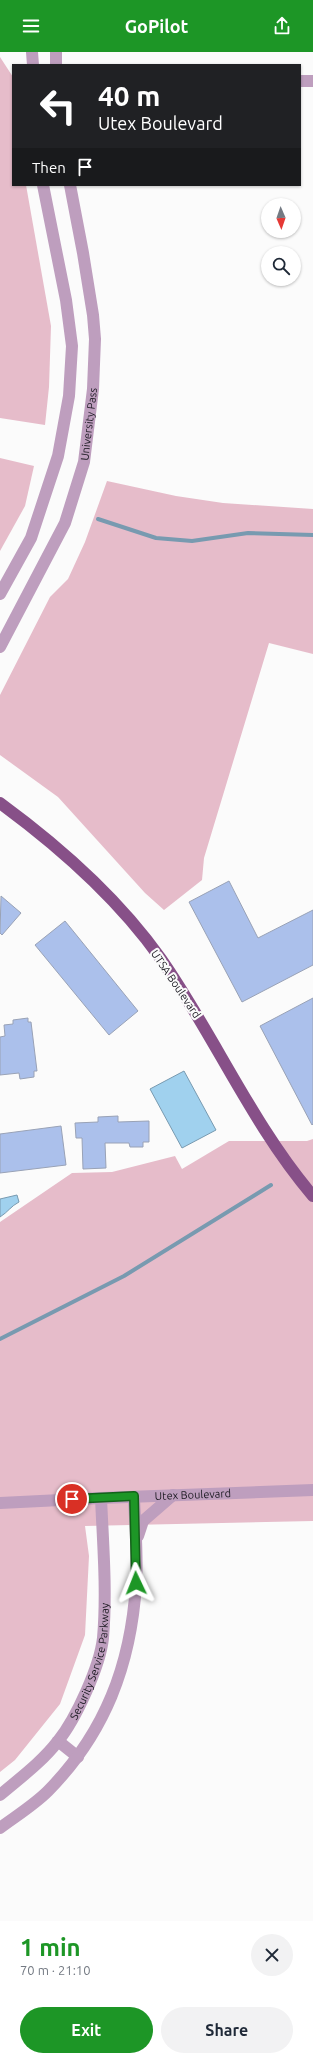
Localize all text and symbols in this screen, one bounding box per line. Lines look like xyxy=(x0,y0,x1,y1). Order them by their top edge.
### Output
icon: menu xyxy=(20,15,42,37)
icon: share xyxy=(271,15,293,37)
text: GoPilot xyxy=(125,16,188,36)
icon: left xyxy=(32,80,84,132)
text: 40 m xyxy=(98,80,160,111)
text: Utex Boulevard xyxy=(98,113,223,133)
icon: arrive xyxy=(74,156,96,178)
text: Then xyxy=(32,159,66,176)
north arrow xyxy=(261,198,301,238)
map controls xyxy=(261,198,301,286)
button: search xyxy=(261,246,301,286)
street label: University Pass xyxy=(78,387,99,461)
street label: UTSA Boulevard xyxy=(149,948,203,1020)
pin xyxy=(55,1482,89,1516)
street label: Utex Boulevard xyxy=(154,1487,231,1502)
icon: arrive xyxy=(61,1488,83,1510)
position arrow xyxy=(115,1562,157,1604)
street label: Security Service Parkway xyxy=(67,1602,111,1722)
text: 1 min xyxy=(20,1934,81,1961)
button: close xyxy=(251,1934,293,1976)
text: 70 m · 21:10 xyxy=(20,1963,91,1977)
button: Exit xyxy=(20,2007,153,2053)
button: Share xyxy=(161,2007,293,2053)

